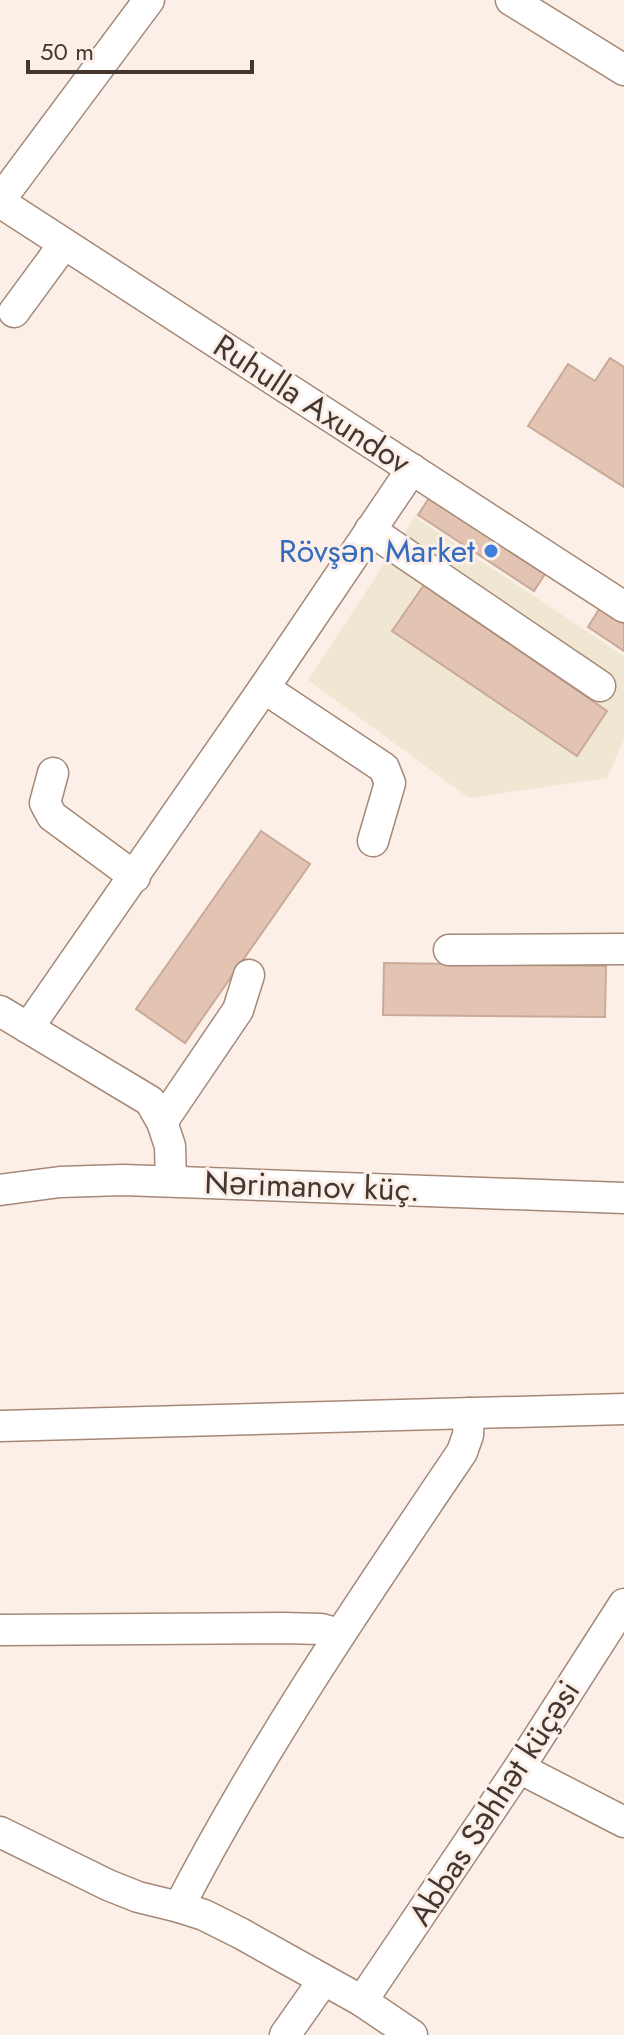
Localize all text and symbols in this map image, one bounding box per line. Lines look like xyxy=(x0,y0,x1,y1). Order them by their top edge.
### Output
scale bar xyxy=(28,24,252,74)
text: 50 m xyxy=(40,34,94,69)
street label: Ruhulla Axundov xyxy=(204,323,420,486)
place label: Rövşən Market xyxy=(279,528,475,574)
marker: Rövşən Market xyxy=(482,542,500,560)
street label: Nərimanov küç. xyxy=(204,1159,420,1213)
street label: Abbas Səhhət küçəsi xyxy=(397,1671,591,1935)

